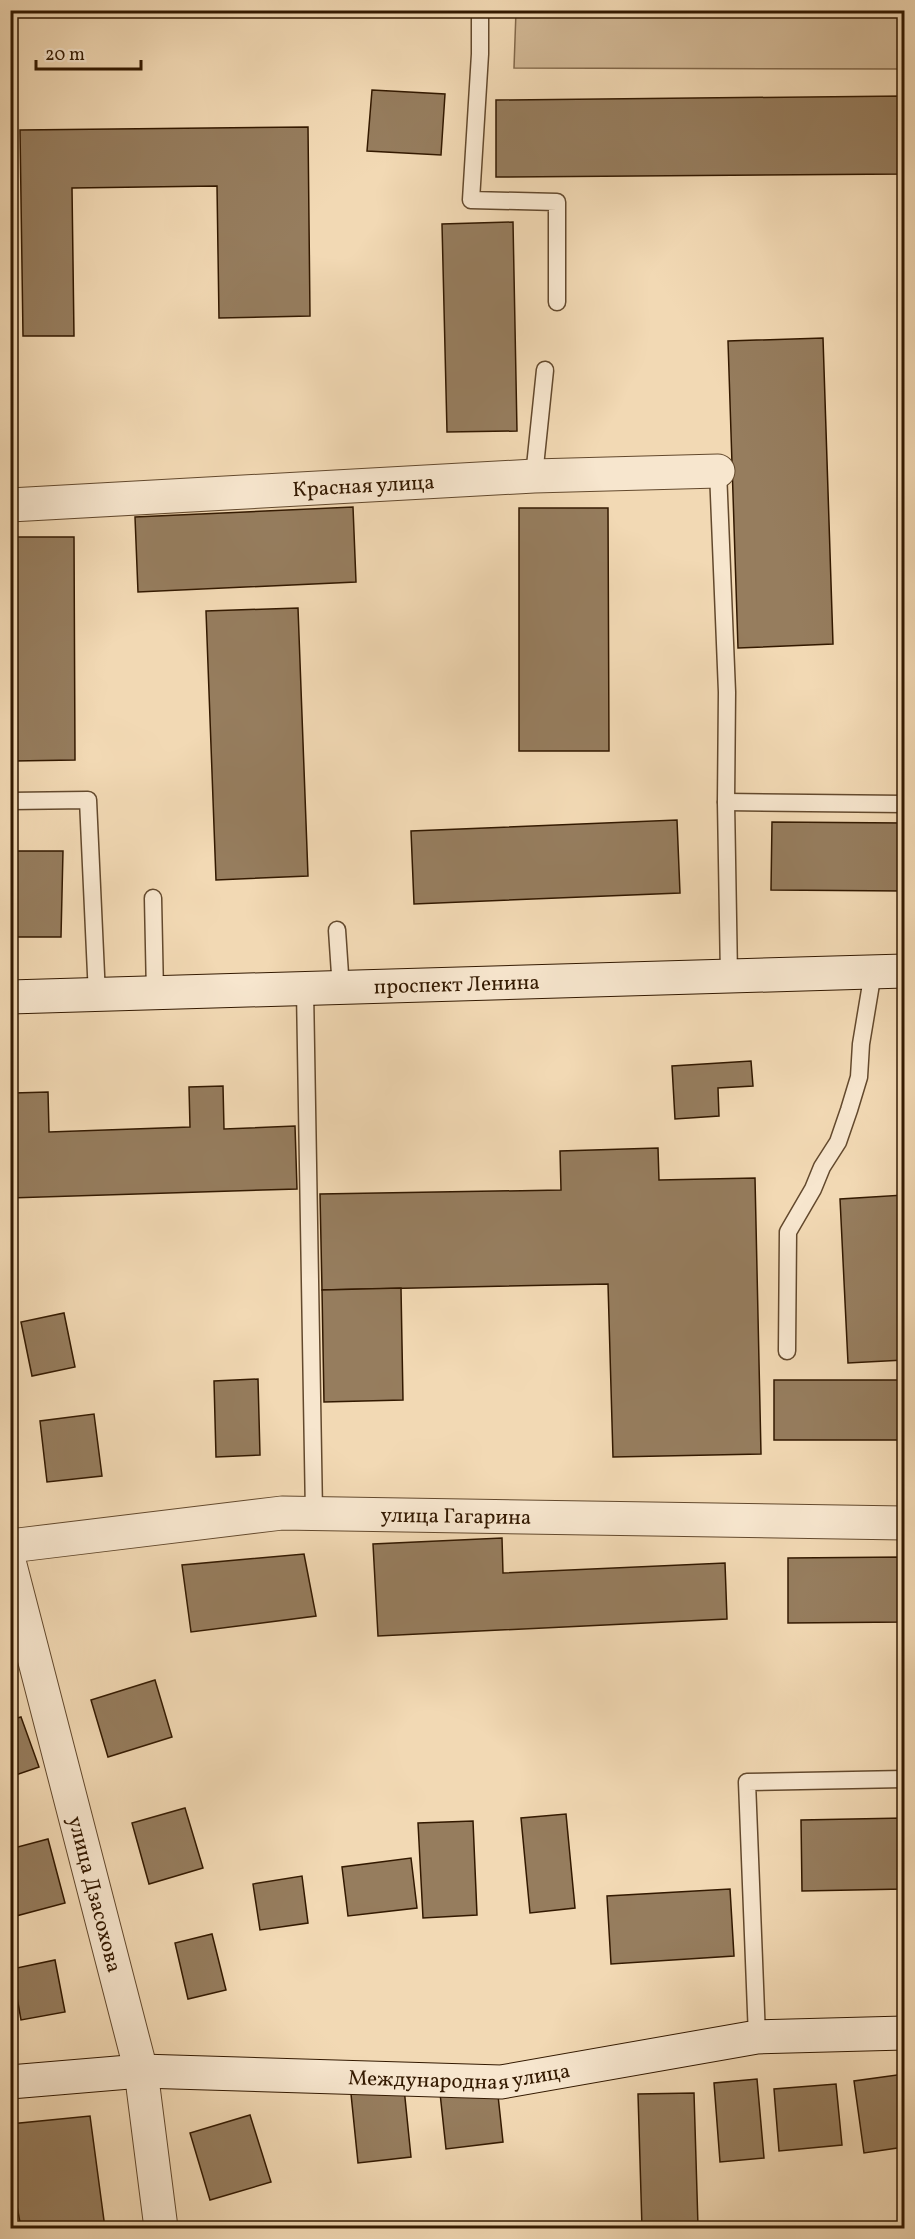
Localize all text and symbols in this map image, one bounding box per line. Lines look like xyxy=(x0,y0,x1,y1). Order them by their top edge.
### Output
scale bar xyxy=(36,33,141,71)
text: 20 m xyxy=(45,43,85,68)
street label: Красная улица xyxy=(292,469,435,505)
street label: проспект Ленина xyxy=(373,969,540,1002)
street label: улица Гагарина xyxy=(380,1502,532,1533)
street label: улица Дзасохова xyxy=(60,1813,128,1976)
street label: Международная улица xyxy=(347,2057,573,2098)

